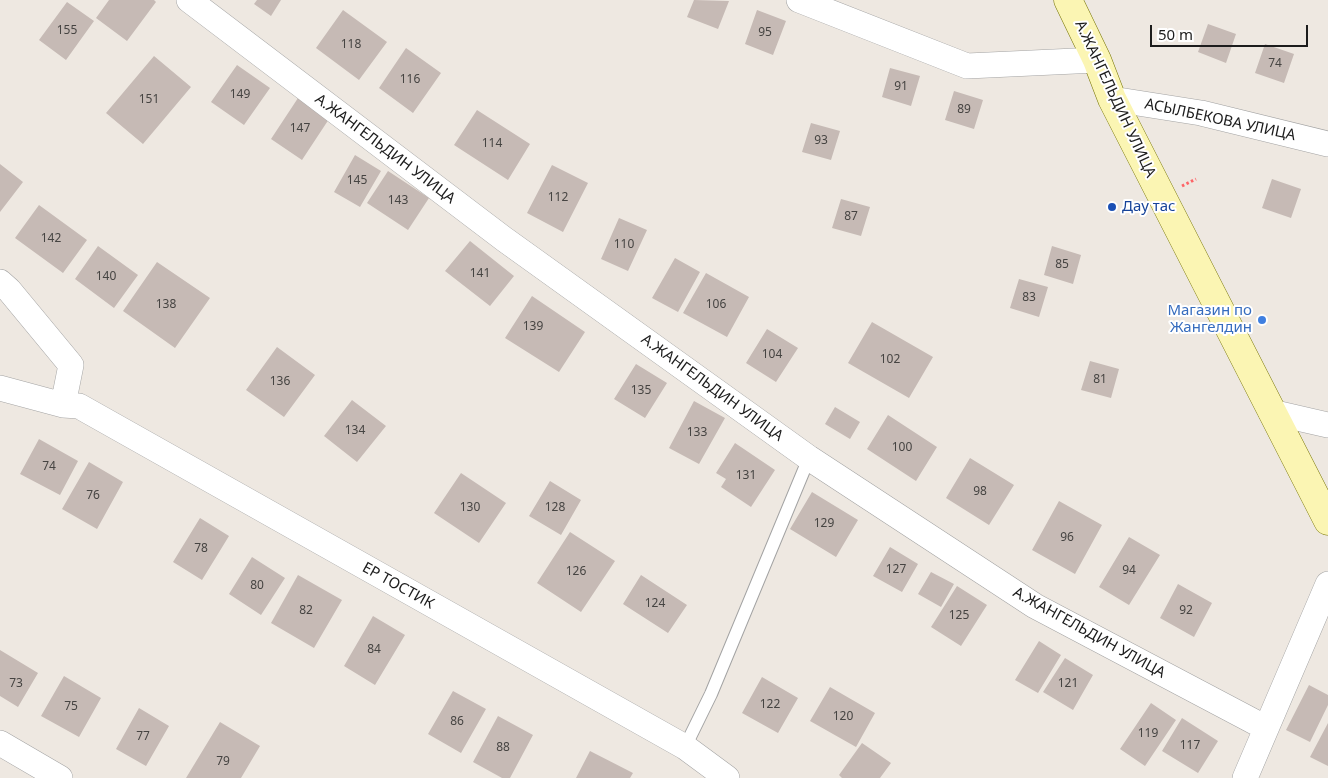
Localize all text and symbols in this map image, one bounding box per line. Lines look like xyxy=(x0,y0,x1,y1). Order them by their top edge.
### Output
scale bar xyxy=(1153,15,1310,47)
street label: А.ЖАНГЕЛЬДИН УЛИЦА xyxy=(1071,18,1159,180)
house number: 155 xyxy=(57,24,77,38)
text: 50 m xyxy=(1158,24,1193,44)
house number: 95 xyxy=(758,26,772,40)
house number: 118 xyxy=(341,38,361,52)
house number: 74 xyxy=(1268,57,1282,71)
house number: 116 xyxy=(400,73,420,87)
house number: 91 xyxy=(894,80,908,94)
house number: 149 xyxy=(230,88,250,102)
street label: А.ЖАНГЕЛЬДИН УЛИЦА xyxy=(311,90,459,208)
house number: 151 xyxy=(139,93,159,107)
street label: АСЫЛБЕКОВА УЛИЦА xyxy=(1143,95,1297,145)
house number: 89 xyxy=(957,103,971,117)
house number: 147 xyxy=(290,122,310,136)
house number: 93 xyxy=(814,134,828,148)
house number: 114 xyxy=(482,137,502,151)
house number: 145 xyxy=(347,174,367,188)
house number: 112 xyxy=(548,191,568,205)
house number: 143 xyxy=(388,194,408,208)
place label: Дау тас xyxy=(1122,198,1175,216)
marker: Дау тас xyxy=(1106,201,1118,213)
house number: 87 xyxy=(844,210,858,224)
house number: 142 xyxy=(41,232,61,246)
house number: 110 xyxy=(614,238,634,252)
house number: 85 xyxy=(1055,258,1069,272)
house number: 141 xyxy=(470,267,490,281)
house number: 140 xyxy=(96,270,116,284)
house number: 83 xyxy=(1022,291,1036,305)
house number: 138 xyxy=(156,298,176,312)
house number: 106 xyxy=(706,298,726,312)
place label: Магазин по Жангелдин xyxy=(1167,302,1252,337)
marker: Магазин по Жангелдин xyxy=(1256,314,1268,326)
house number: 139 xyxy=(523,320,543,334)
street label: А.ЖАНГЕЛЬДИН УЛИЦА xyxy=(637,330,787,446)
house number: 104 xyxy=(762,348,782,362)
house number: 102 xyxy=(880,353,900,367)
house number: 81 xyxy=(1093,373,1107,387)
house number: 136 xyxy=(270,375,290,389)
house number: 135 xyxy=(631,384,651,398)
house number: 134 xyxy=(345,424,365,438)
house number: 133 xyxy=(687,426,707,440)
house number: 100 xyxy=(892,441,912,455)
house number: 74 xyxy=(42,460,56,474)
house number: 131 xyxy=(736,469,756,483)
house number: 98 xyxy=(973,485,987,499)
house number: 76 xyxy=(86,489,100,503)
house number: 130 xyxy=(460,501,480,515)
house number: 128 xyxy=(545,501,565,515)
house number: 129 xyxy=(814,517,834,531)
house number: 96 xyxy=(1060,531,1074,545)
house number: 78 xyxy=(194,542,208,556)
street label: ЕР ТОСТИК xyxy=(359,559,437,613)
house number: 127 xyxy=(886,563,906,577)
house number: 94 xyxy=(1122,564,1136,578)
house number: 126 xyxy=(566,565,586,579)
house number: 80 xyxy=(250,579,264,593)
street label: А.ЖАНГЕЛЬДИН УЛИЦА xyxy=(1010,584,1168,682)
house number: 124 xyxy=(645,597,665,611)
house number: 82 xyxy=(299,604,313,618)
house number: 92 xyxy=(1179,604,1193,618)
house number: 125 xyxy=(949,609,969,623)
house number: 84 xyxy=(367,643,381,657)
house number: 73 xyxy=(9,677,23,691)
house number: 121 xyxy=(1058,677,1078,691)
house number: 122 xyxy=(760,698,780,712)
house number: 75 xyxy=(64,700,78,714)
house number: 120 xyxy=(833,710,853,724)
house number: 86 xyxy=(450,715,464,729)
house number: 119 xyxy=(1138,727,1158,741)
house number: 77 xyxy=(136,730,150,744)
house number: 117 xyxy=(1180,739,1200,753)
house number: 88 xyxy=(496,741,510,755)
house number: 79 xyxy=(216,755,230,769)

